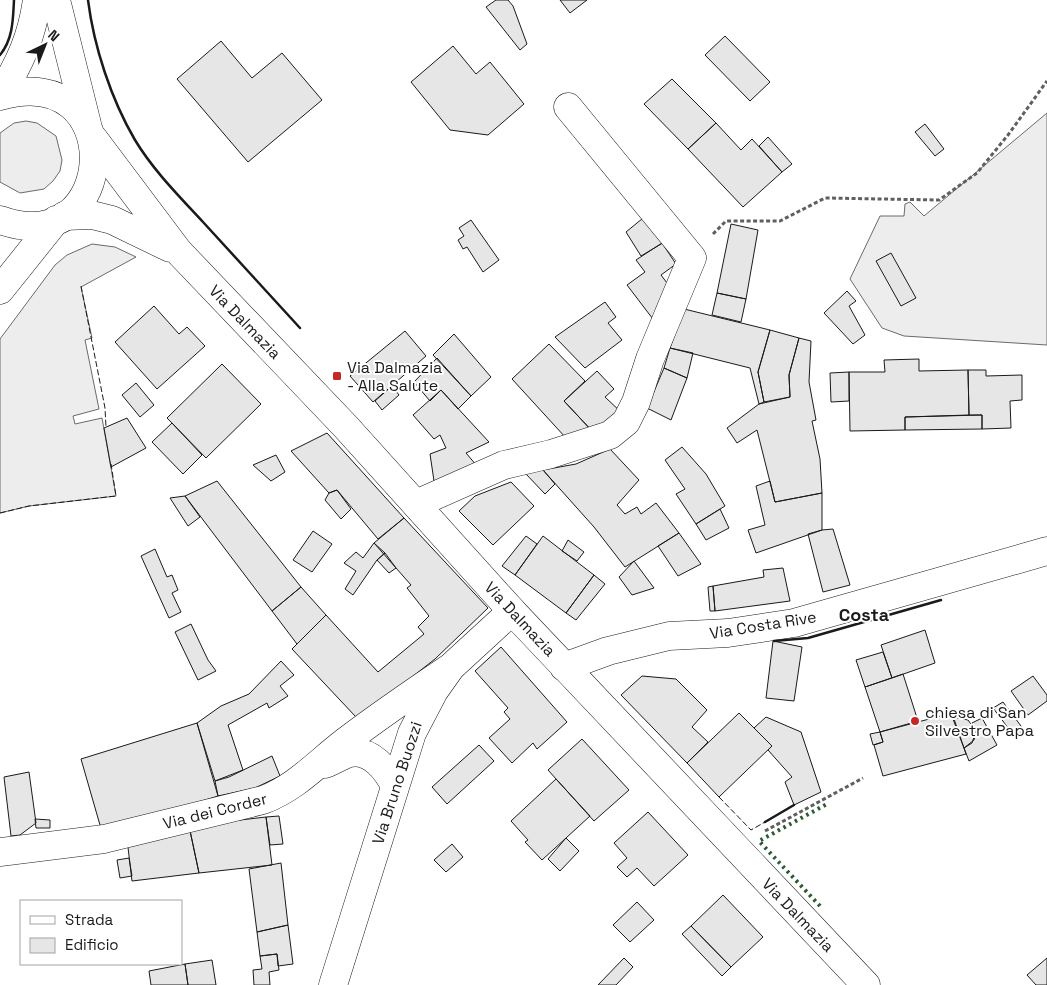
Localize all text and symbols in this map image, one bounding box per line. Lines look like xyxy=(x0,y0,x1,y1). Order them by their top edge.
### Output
north arrow xyxy=(20,20,70,70)
text: N xyxy=(44,26,63,45)
street label: Via Dalmazia xyxy=(204,280,286,364)
place label: Via Dalmazia - Alla Salute xyxy=(347,357,442,396)
marker: Via Dalmazia - Alla Salute xyxy=(331,370,343,382)
street label: Via Dalmazia xyxy=(480,577,560,661)
district label: Costa xyxy=(839,603,890,626)
street label: Via Costa Rive xyxy=(708,606,818,644)
place label: chiesa di San Silvestro Papa xyxy=(925,702,1034,741)
marker: chiesa di San Silvestro Papa xyxy=(909,715,921,727)
street label: Via Bruno Buozzi xyxy=(367,719,427,847)
street label: Via dei Corder xyxy=(161,788,269,834)
street label: Via Dalmazia xyxy=(757,873,839,957)
legend xyxy=(20,900,182,965)
text: Strada xyxy=(65,910,114,929)
text: Edificio xyxy=(65,935,119,954)

